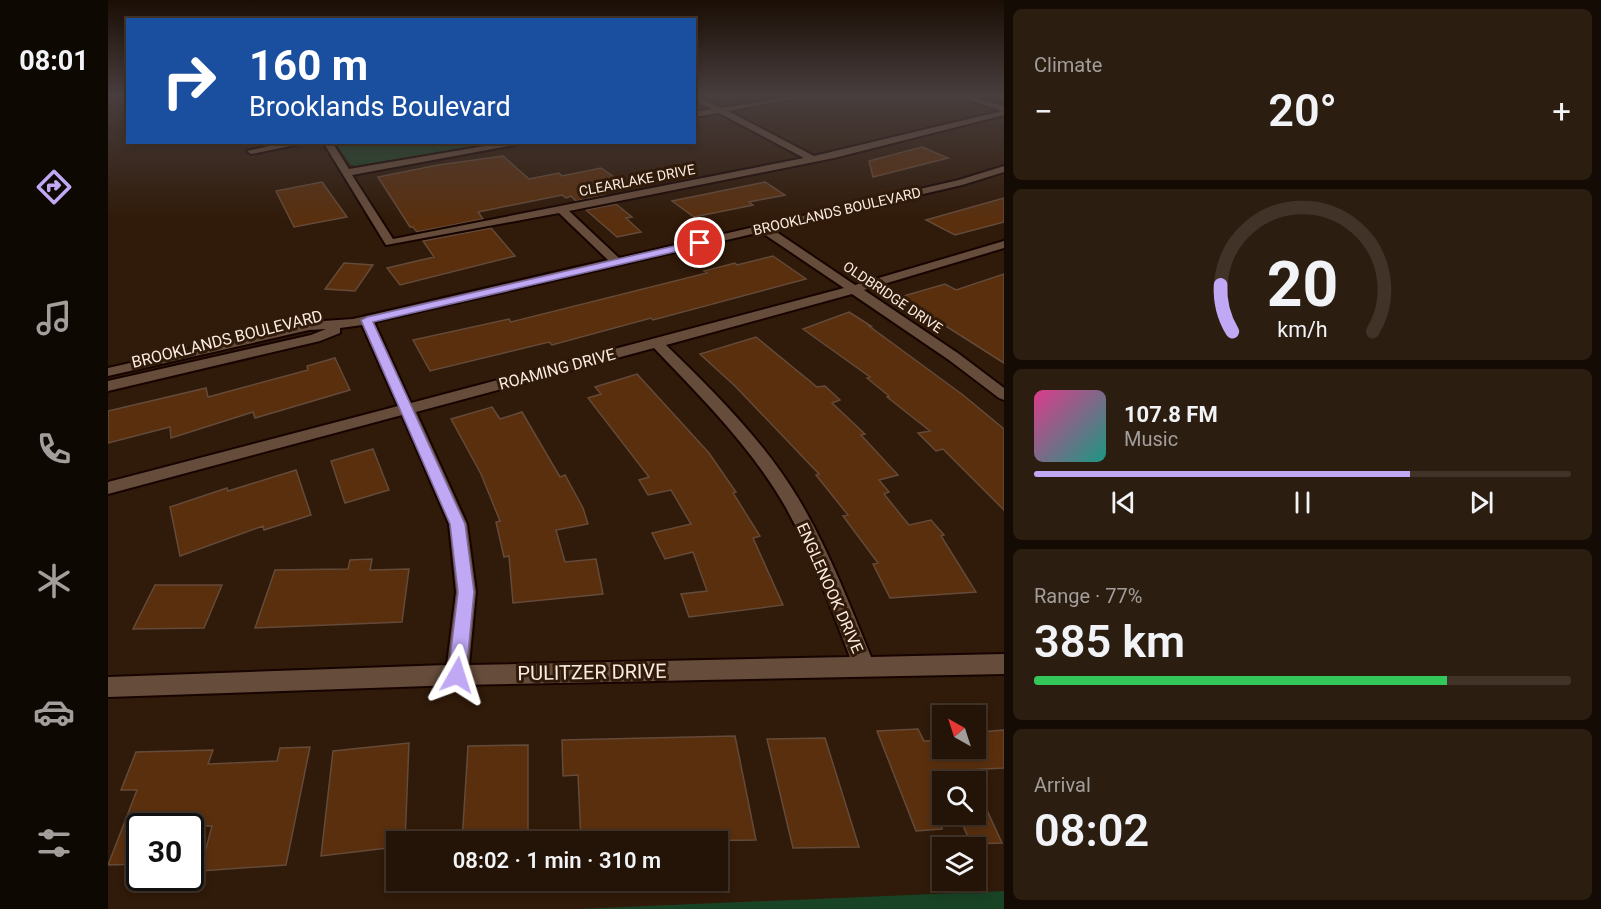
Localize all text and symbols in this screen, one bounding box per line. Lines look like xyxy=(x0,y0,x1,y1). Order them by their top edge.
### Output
text: 160 m xyxy=(249,41,368,90)
icon: right xyxy=(150,42,228,120)
text: 08:01 xyxy=(19,45,89,77)
text: Climate xyxy=(1034,53,1102,77)
text: 20° xyxy=(1268,84,1337,137)
text: Brooklands Boulevard xyxy=(249,91,511,123)
text: − xyxy=(1034,92,1053,131)
text: + xyxy=(1552,92,1571,131)
street label: CLEARLAKE DRIVE xyxy=(578,161,696,199)
icon: directions xyxy=(33,166,75,208)
street label: BROOKLANDS BOULEVARD xyxy=(752,184,922,238)
pin xyxy=(674,217,725,268)
icon: arrive xyxy=(683,226,716,259)
text: 20 xyxy=(1267,248,1338,321)
street label: OLDBRIDGE DRIVE xyxy=(840,258,946,336)
icon: music xyxy=(33,297,75,339)
street label: BROOKLANDS BOULEVARD xyxy=(130,306,324,372)
text: km/h xyxy=(1277,317,1328,342)
street label: ROAMING DRIVE xyxy=(497,344,617,394)
text: 107.8 FM xyxy=(1124,402,1218,427)
text: Music xyxy=(1124,427,1178,451)
icon: phone xyxy=(33,428,75,470)
icon: previous xyxy=(1107,486,1140,519)
icon: pause xyxy=(1286,486,1319,519)
icon: next xyxy=(1465,486,1498,519)
street label: ENGLENOOK DRIVE xyxy=(793,520,867,656)
icon: climate xyxy=(33,560,75,602)
text: Range · 77% xyxy=(1034,584,1142,608)
text: 385 km xyxy=(1034,615,1185,668)
position arrow xyxy=(425,643,489,707)
street label: PULITZER DRIVE xyxy=(517,659,667,685)
icon: car xyxy=(33,691,75,733)
north arrow xyxy=(932,705,986,759)
map controls xyxy=(932,705,986,891)
button: search xyxy=(932,771,986,825)
text: Arrival xyxy=(1034,773,1091,797)
text: 08:02 xyxy=(1034,804,1149,857)
speed limit sign: 30 xyxy=(126,813,204,891)
icon: filters xyxy=(33,822,75,864)
button: layers xyxy=(932,837,986,891)
text: 08:02 · 1 min · 310 m xyxy=(453,848,661,873)

